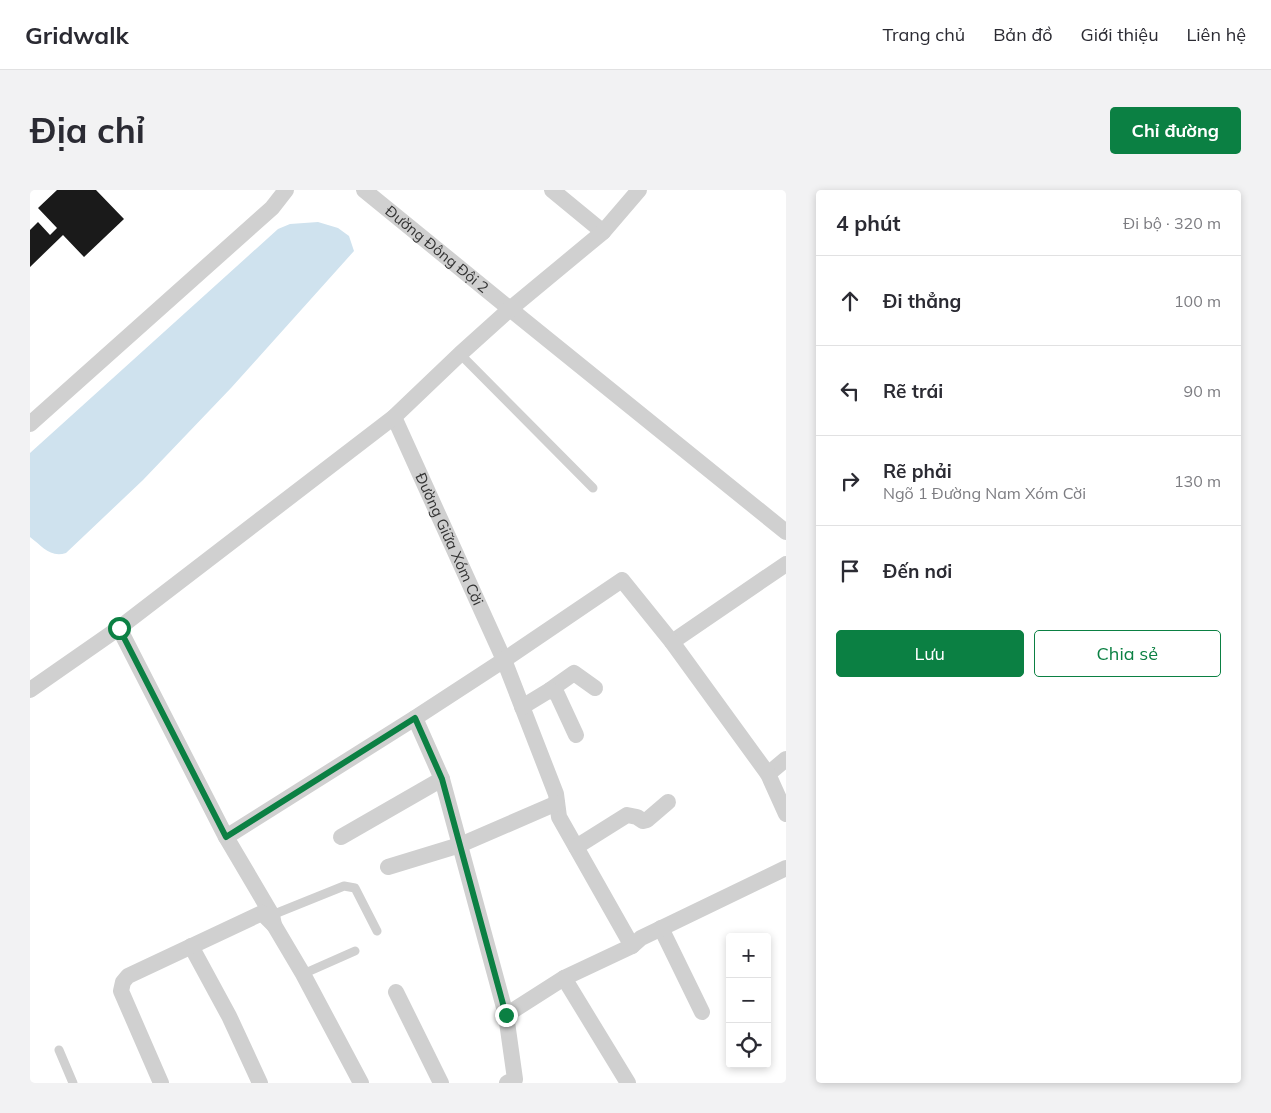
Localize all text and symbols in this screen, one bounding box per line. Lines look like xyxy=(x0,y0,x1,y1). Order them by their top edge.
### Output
text: Gridwalk xyxy=(25,20,129,50)
text: Trang chủ xyxy=(882,23,965,46)
text: Bản đồ xyxy=(993,23,1053,46)
text: Giới thiệu xyxy=(1081,23,1159,46)
text: Liên hệ xyxy=(1187,23,1246,46)
button: Chỉ đường xyxy=(1110,107,1241,154)
text: Địa chỉ xyxy=(30,108,145,152)
street label: Đường Đông Đội 2 xyxy=(382,201,493,297)
text: 4 phút xyxy=(836,210,901,236)
text: Đi bộ · 320 m xyxy=(1123,213,1221,233)
icon: ahead xyxy=(836,287,864,315)
text: Đi thẳng xyxy=(883,289,961,313)
text: 100 m xyxy=(1174,291,1221,311)
icon: left xyxy=(836,377,864,405)
text: Rẽ trái xyxy=(883,379,943,403)
text: 90 m xyxy=(1184,381,1221,401)
text: Rẽ phải xyxy=(883,459,952,483)
icon: right xyxy=(836,467,864,495)
street label: Đường Giữa Xóm Cời xyxy=(411,470,488,608)
text: 130 m xyxy=(1174,471,1221,491)
text: Ngõ 1 Đường Nam Xóm Cời xyxy=(883,483,1086,503)
icon: arrive xyxy=(836,557,864,585)
text: Đến nơi xyxy=(883,559,952,583)
route start xyxy=(108,617,131,640)
button: Lưu xyxy=(836,630,1024,677)
button: Chia sẻ xyxy=(1034,630,1221,677)
map controls xyxy=(726,933,771,1068)
button: + xyxy=(726,933,771,978)
button: − xyxy=(726,978,771,1023)
route end xyxy=(495,1004,518,1027)
button: locate xyxy=(726,1023,771,1068)

